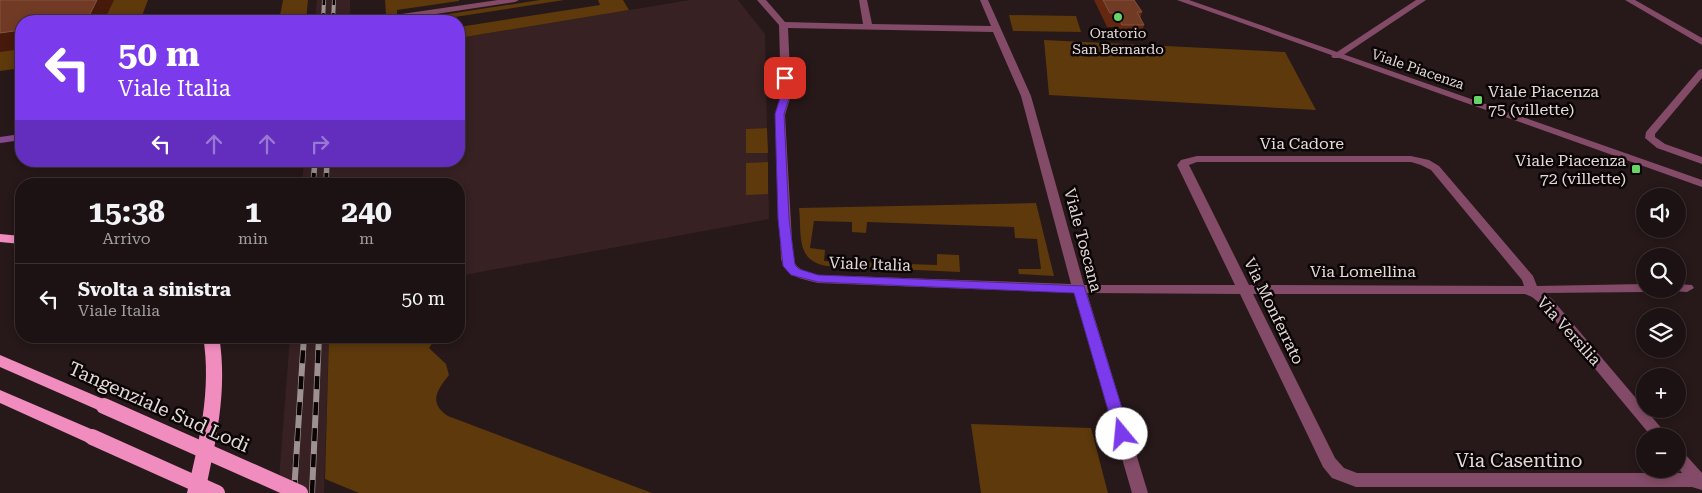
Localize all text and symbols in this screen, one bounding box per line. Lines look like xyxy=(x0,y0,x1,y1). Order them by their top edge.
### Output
marker: Oratorio San Bernardo xyxy=(1112,11,1124,23)
place label: Oratorio San Bernardo xyxy=(1072,25,1164,57)
text: 50 m xyxy=(118,34,200,75)
icon: left xyxy=(35,35,100,100)
street label: Viale Piacenza xyxy=(1370,46,1467,92)
pin xyxy=(764,57,806,99)
icon: arrive xyxy=(771,64,799,92)
text: Viale Italia xyxy=(118,76,231,101)
place label: Viale Piacenza 75 (villette) xyxy=(1488,82,1599,119)
marker: Viale Piacenza 75 (villette) xyxy=(1472,94,1484,106)
icon: left xyxy=(147,130,175,158)
icon: ahead xyxy=(200,130,228,158)
icon: ahead xyxy=(253,130,281,158)
icon: right xyxy=(306,130,334,158)
street label: Via Cadore xyxy=(1260,134,1344,153)
place label: Viale Piacenza 72 (villette) xyxy=(1515,151,1626,188)
marker: Viale Piacenza 72 (villette) xyxy=(1630,163,1642,175)
street label: Viale Toscana xyxy=(1060,186,1106,294)
map controls xyxy=(1636,188,1686,478)
button: sound xyxy=(1636,188,1686,238)
text: 15:38 xyxy=(88,194,165,229)
text: 1 xyxy=(245,194,261,229)
text: 240 xyxy=(341,194,392,229)
text: Arrivo xyxy=(102,229,151,248)
text: min xyxy=(238,229,268,248)
text: m xyxy=(359,229,374,248)
button: search xyxy=(1636,248,1686,298)
street label: Viale Italia xyxy=(829,253,912,275)
street label: Via Monferrato xyxy=(1240,255,1308,368)
street label: Via Lomellina xyxy=(1310,262,1416,281)
text: Svolta a sinistra xyxy=(78,278,231,301)
icon: left xyxy=(35,285,63,313)
text: 50 m xyxy=(402,287,445,310)
street label: Via Versilia xyxy=(1533,293,1605,370)
text: Viale Italia xyxy=(78,301,160,320)
button: layers xyxy=(1636,308,1686,358)
street label: Tangenziale Sud Lodi xyxy=(65,357,253,457)
button: + xyxy=(1636,368,1686,418)
position arrow xyxy=(1095,407,1147,459)
button: − xyxy=(1636,428,1686,478)
street label: Via Casentino xyxy=(1455,449,1583,472)

